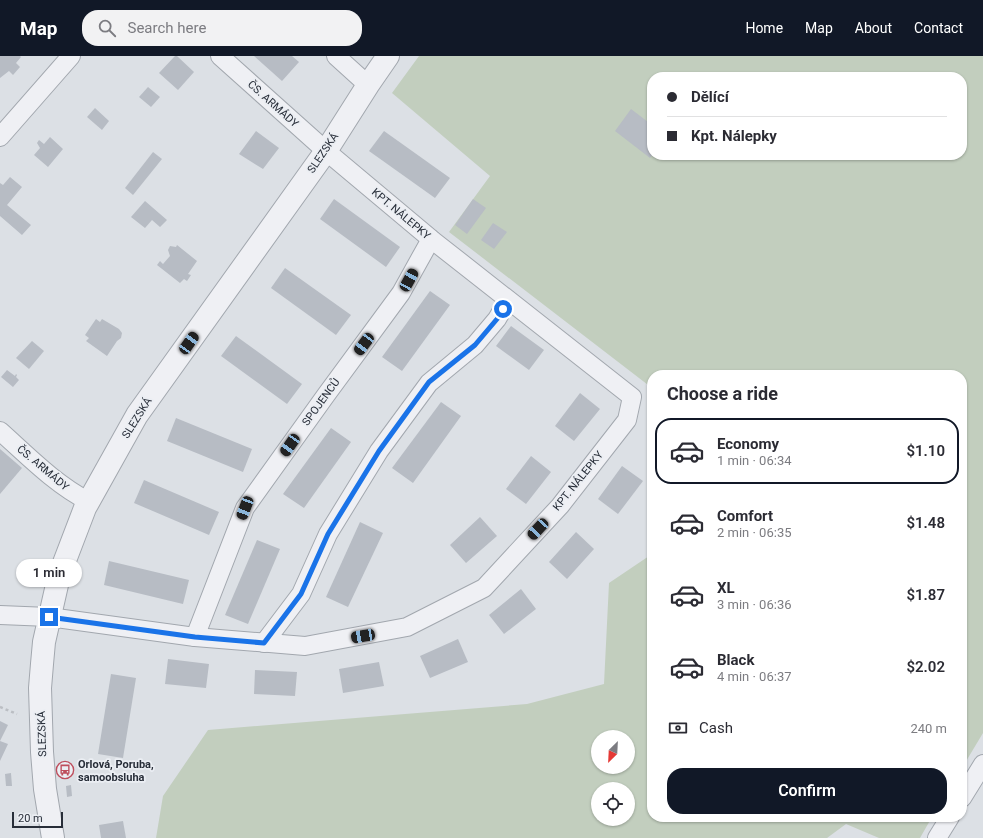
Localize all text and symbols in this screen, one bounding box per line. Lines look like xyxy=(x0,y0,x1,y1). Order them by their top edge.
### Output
search box xyxy=(82,10,362,46)
text: Map xyxy=(20,17,58,40)
icon: search xyxy=(96,17,118,39)
text: Search here xyxy=(128,19,206,37)
text: Home xyxy=(745,20,783,36)
text: Map xyxy=(805,20,833,36)
text: About xyxy=(855,20,892,36)
text: Contact xyxy=(914,20,963,36)
street label: ČS. ARMÁDY xyxy=(245,77,302,130)
text: Dělící xyxy=(691,88,729,106)
text: Kpt. Nálepky xyxy=(691,127,777,145)
street label: SLEZSKÁ xyxy=(305,130,342,176)
street label: KPT. NÁLEPKY xyxy=(369,186,433,243)
car xyxy=(398,267,420,293)
route start xyxy=(494,300,512,318)
car xyxy=(177,330,201,356)
car xyxy=(352,331,376,357)
street label: SPOJENCŮ xyxy=(299,375,343,428)
text: Choose a ride xyxy=(667,383,778,404)
street label: SLEZSKÁ xyxy=(119,394,155,441)
car xyxy=(278,432,302,458)
icon: car xyxy=(669,433,705,469)
text: Economy xyxy=(717,435,779,453)
street label: ČS. ARMÁDY xyxy=(14,442,73,494)
text: $1.10 xyxy=(906,442,945,460)
street label: KPT. NÁLEPKY xyxy=(550,448,606,513)
text: 1 min · 06:34 xyxy=(717,453,792,468)
car xyxy=(235,495,255,521)
icon: car xyxy=(669,505,705,541)
text: Comfort xyxy=(717,507,773,525)
text: $1.48 xyxy=(906,514,945,532)
car xyxy=(525,516,551,542)
text: 2 min · 06:35 xyxy=(717,525,792,540)
callout: 1 min xyxy=(16,559,82,587)
text: 1 min xyxy=(33,565,65,580)
icon: car xyxy=(669,577,705,613)
text: XL xyxy=(717,579,735,597)
text: $1.87 xyxy=(906,586,945,604)
text: 3 min · 06:36 xyxy=(717,597,792,612)
route end xyxy=(40,608,58,626)
car xyxy=(350,628,376,644)
icon: car xyxy=(669,649,705,685)
text: Black xyxy=(717,651,754,669)
text: $2.02 xyxy=(906,658,945,676)
text: 4 min · 06:37 xyxy=(717,669,792,684)
street label: SLEZSKÁ xyxy=(35,710,49,757)
icon: cash xyxy=(667,717,689,739)
text: Cash xyxy=(699,719,733,737)
text: 240 m xyxy=(910,721,947,736)
north arrow xyxy=(591,730,635,774)
map controls xyxy=(591,730,635,826)
place label: Orlová, Poruba, samoobsluha xyxy=(78,758,154,784)
bus stop icon: Orlová, Poruba, samoobsluha xyxy=(55,760,75,780)
button: Confirm xyxy=(667,768,947,814)
button: locate xyxy=(591,782,635,826)
scale bar xyxy=(12,810,63,829)
text: 20 m xyxy=(18,812,43,825)

